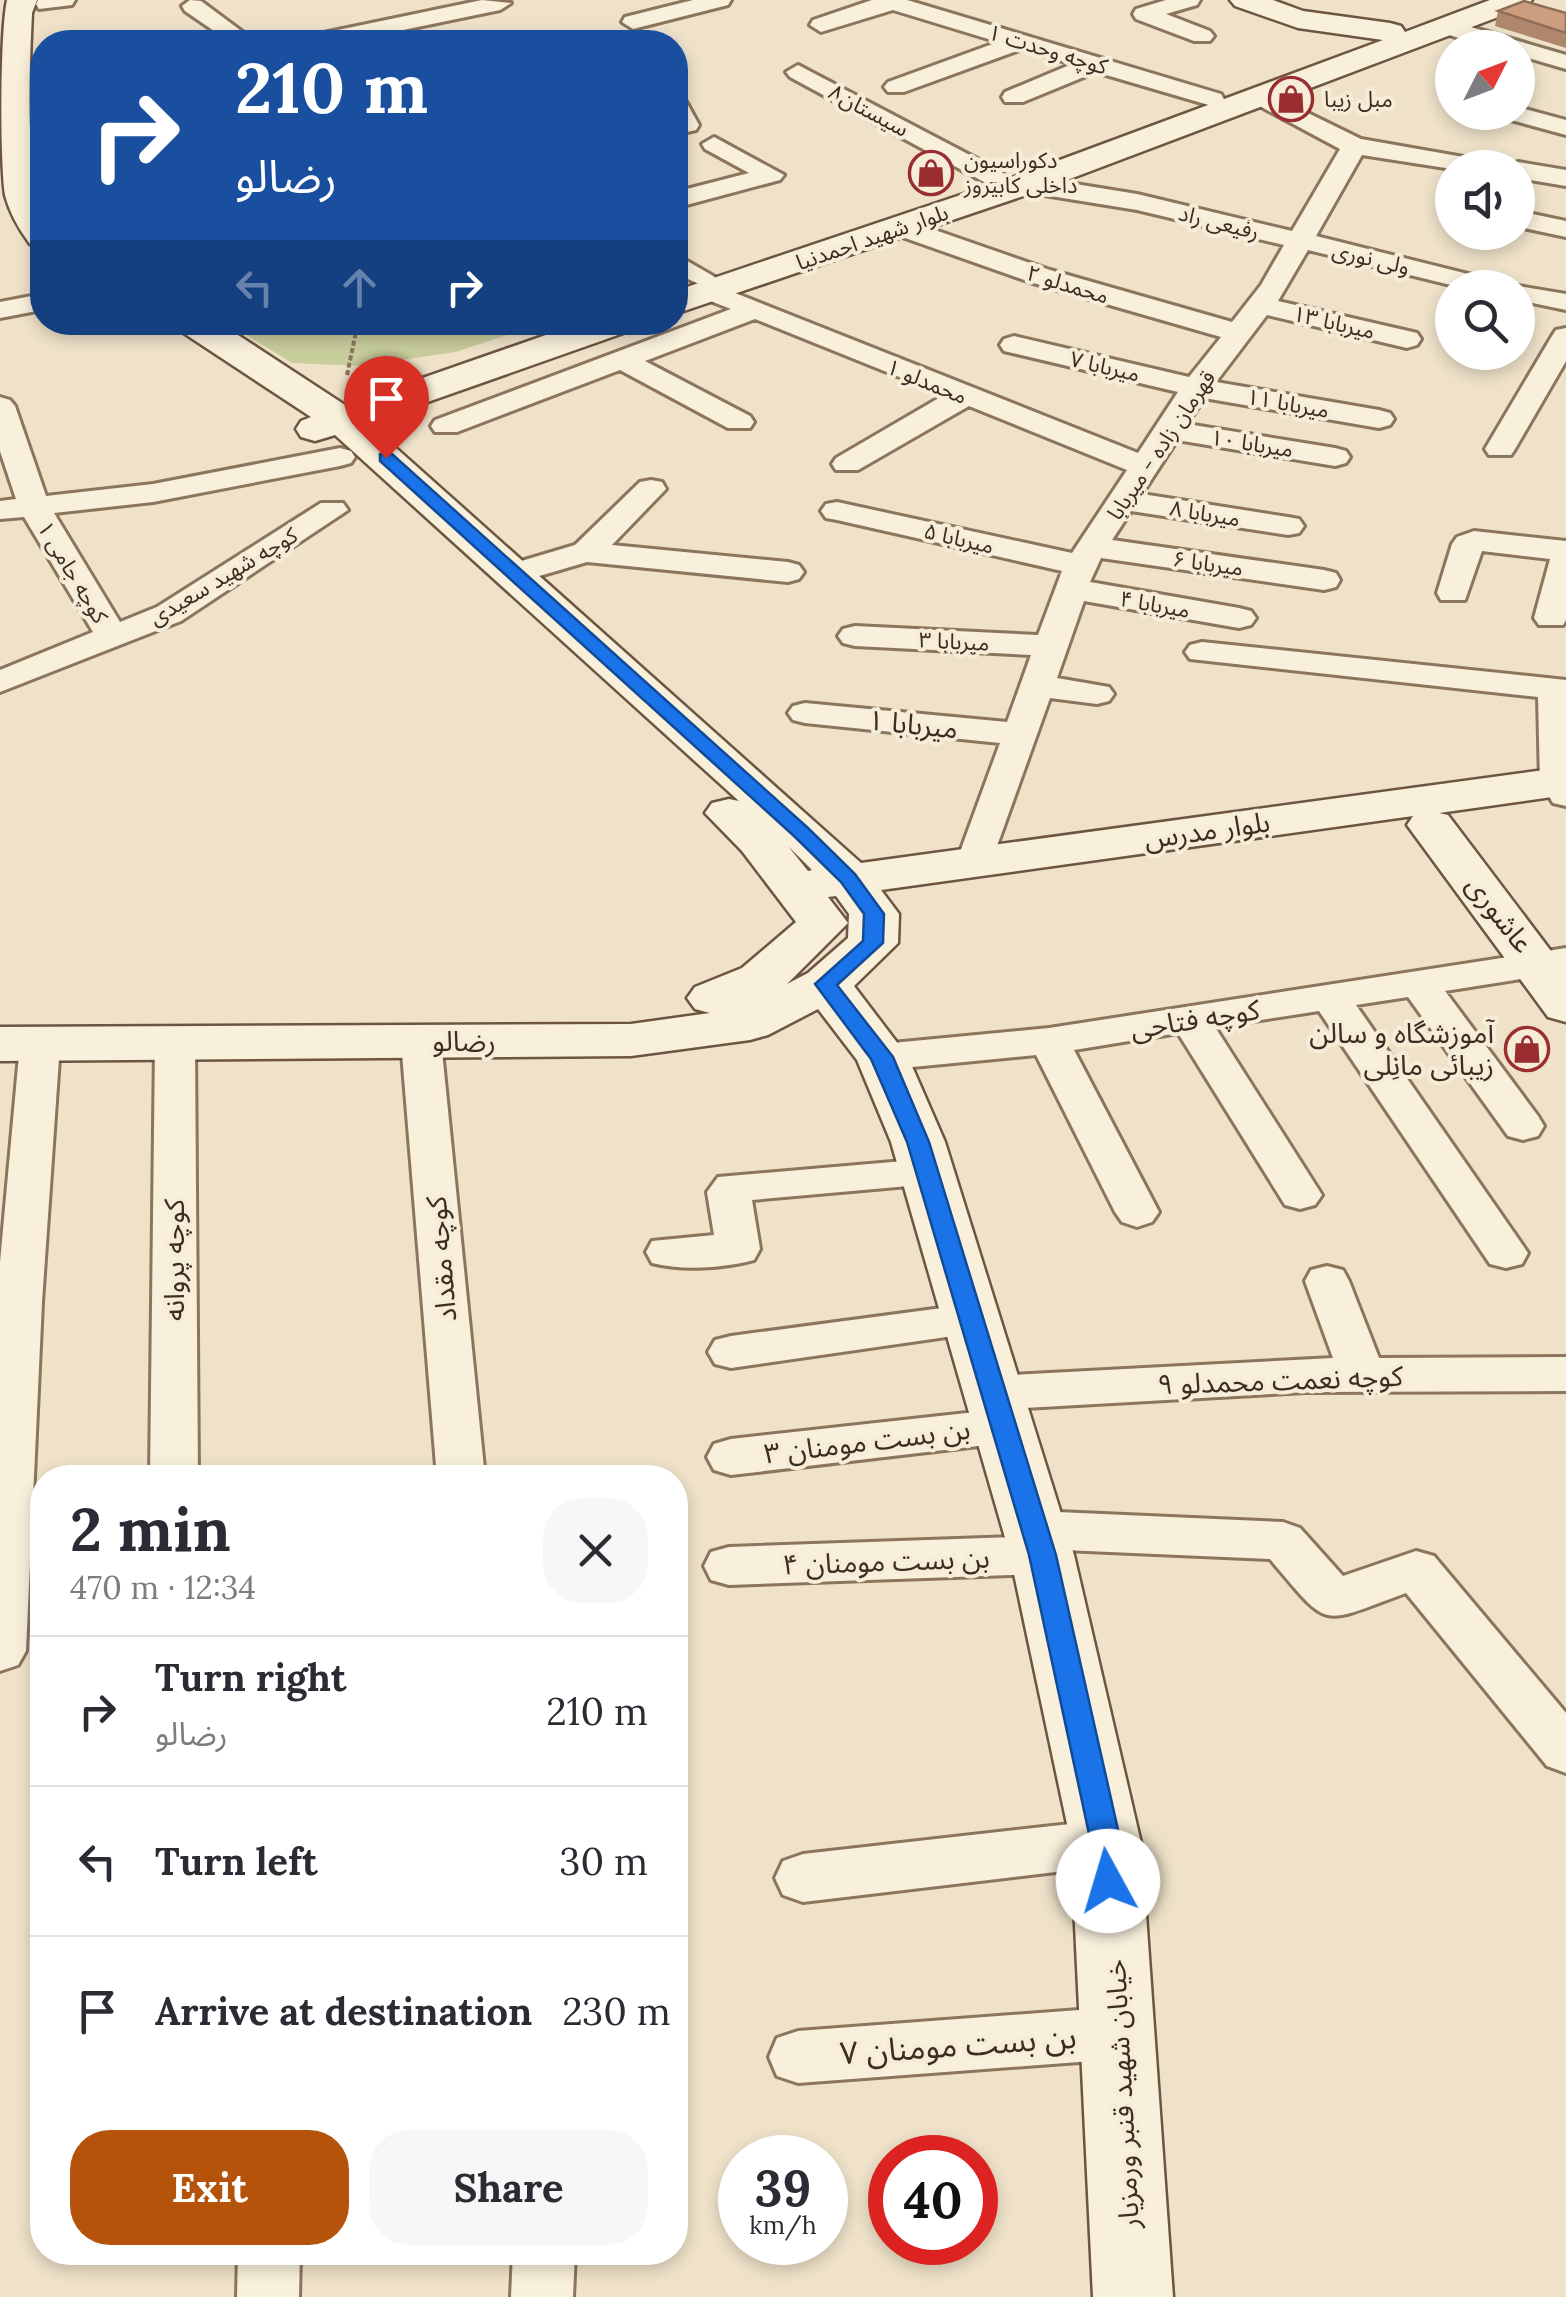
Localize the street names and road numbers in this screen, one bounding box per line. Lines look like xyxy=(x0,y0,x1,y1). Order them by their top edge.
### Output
street label: کوچه وحدت ۱ xyxy=(984,18,1112,82)
street label: سیستان۸ xyxy=(824,77,914,143)
street label: بلوار شهید احمدنیا xyxy=(792,198,952,276)
street label: رفیعی راد xyxy=(1176,198,1262,246)
street label: ولی نوری xyxy=(1330,236,1412,280)
street label: محمدلو ۲ xyxy=(1024,258,1112,310)
street label: میربابا ۱۳ xyxy=(1290,299,1378,345)
street label: میربابا ۷ xyxy=(1067,344,1143,388)
street label: محمدلو ۱ xyxy=(883,352,971,410)
street label: قهرمان زاده - میربابا xyxy=(1101,365,1221,525)
street label: میربابا ۱۱ xyxy=(1244,382,1332,424)
street label: میربابا ۱۰ xyxy=(1209,423,1295,463)
street label: میربابا ۸ xyxy=(1168,494,1242,532)
street label: کوچه جامی ۱ xyxy=(31,516,115,630)
street label: میربابا ۵ xyxy=(921,516,997,560)
street label: کوچه شهید سعیدی xyxy=(144,520,304,632)
street label: میربابا ۶ xyxy=(1171,544,1245,582)
street label: میربابا ۴ xyxy=(1118,584,1192,624)
street label: میربابا ۳ xyxy=(918,625,990,657)
street label: میربابا ۱ xyxy=(866,701,960,747)
street label: بلوار مدرس xyxy=(1142,803,1272,857)
street label: عاشوری xyxy=(1458,868,1542,960)
street label: کوچه فتاحی xyxy=(1128,991,1263,1047)
street label: رضالو xyxy=(432,1023,496,1059)
street label: کوچه مقداد xyxy=(418,1194,464,1323)
street label: کوچه پروانه xyxy=(156,1199,192,1321)
street label: کوچه نعمت محمدلو ۹ xyxy=(1156,1358,1404,1402)
street label: ۳ بن بست مومنان xyxy=(762,1410,972,1472)
street label: ۴ بن بست مومنان xyxy=(782,1539,990,1583)
street label: خیابان شهید قنبر ورمزیار xyxy=(1097,1958,1147,2231)
street label: ۷ بن بست مومنان xyxy=(838,2016,1078,2073)

